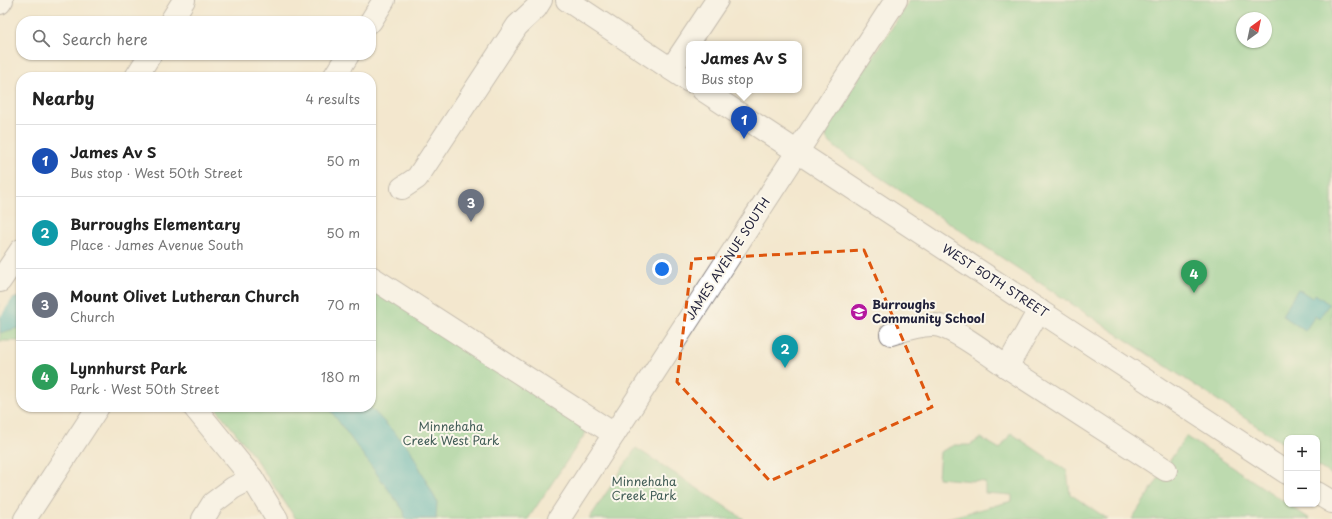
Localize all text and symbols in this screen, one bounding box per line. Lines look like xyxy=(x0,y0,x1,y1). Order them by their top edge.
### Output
north arrow xyxy=(1236,12,1272,48)
search box xyxy=(16,16,376,60)
icon: search xyxy=(30,27,52,49)
text: Search here xyxy=(62,27,148,50)
popup xyxy=(686,41,802,93)
text: James Av S xyxy=(701,46,787,69)
text: Bus stop xyxy=(701,69,754,88)
text: Nearby xyxy=(32,85,94,111)
text: 4 results xyxy=(306,89,360,108)
pin: 1 xyxy=(731,106,757,139)
text: James Av S xyxy=(70,140,156,163)
text: 1 xyxy=(42,151,48,170)
text: 50 m xyxy=(326,151,360,170)
text: Bus stop · West 50th Street xyxy=(70,163,243,182)
pin: 3 xyxy=(458,189,484,222)
street label: JAMES AVENUE SOUTH xyxy=(681,194,774,323)
text: Burroughs Elementary xyxy=(70,212,241,235)
text: 2 xyxy=(40,223,50,242)
text: 50 m xyxy=(326,223,360,242)
text: Place · James Avenue South xyxy=(70,235,244,254)
street label: WEST 50TH STREET xyxy=(939,239,1053,322)
your location xyxy=(652,259,672,279)
pin: 4 xyxy=(1181,260,1207,293)
text: Mount Olivet Lutheran Church xyxy=(70,284,300,307)
text: 3 xyxy=(41,295,49,314)
text: 70 m xyxy=(327,295,360,314)
place label: Burroughs Community School xyxy=(872,295,985,327)
school or university icon: Burroughs Community School xyxy=(849,302,869,322)
text: Church xyxy=(70,307,115,326)
pin: 2 xyxy=(772,335,798,368)
text: Lynnhurst Park xyxy=(70,356,187,379)
text: 4 xyxy=(41,367,49,386)
text: 180 m xyxy=(321,367,360,386)
text: Park · West 50th Street xyxy=(70,379,219,398)
park label: Minnehaha Creek West Park xyxy=(403,417,499,449)
map controls xyxy=(1284,435,1320,507)
button: + xyxy=(1284,435,1320,471)
button: − xyxy=(1284,471,1320,507)
park label: Minnehaha Creek Park xyxy=(611,472,677,504)

